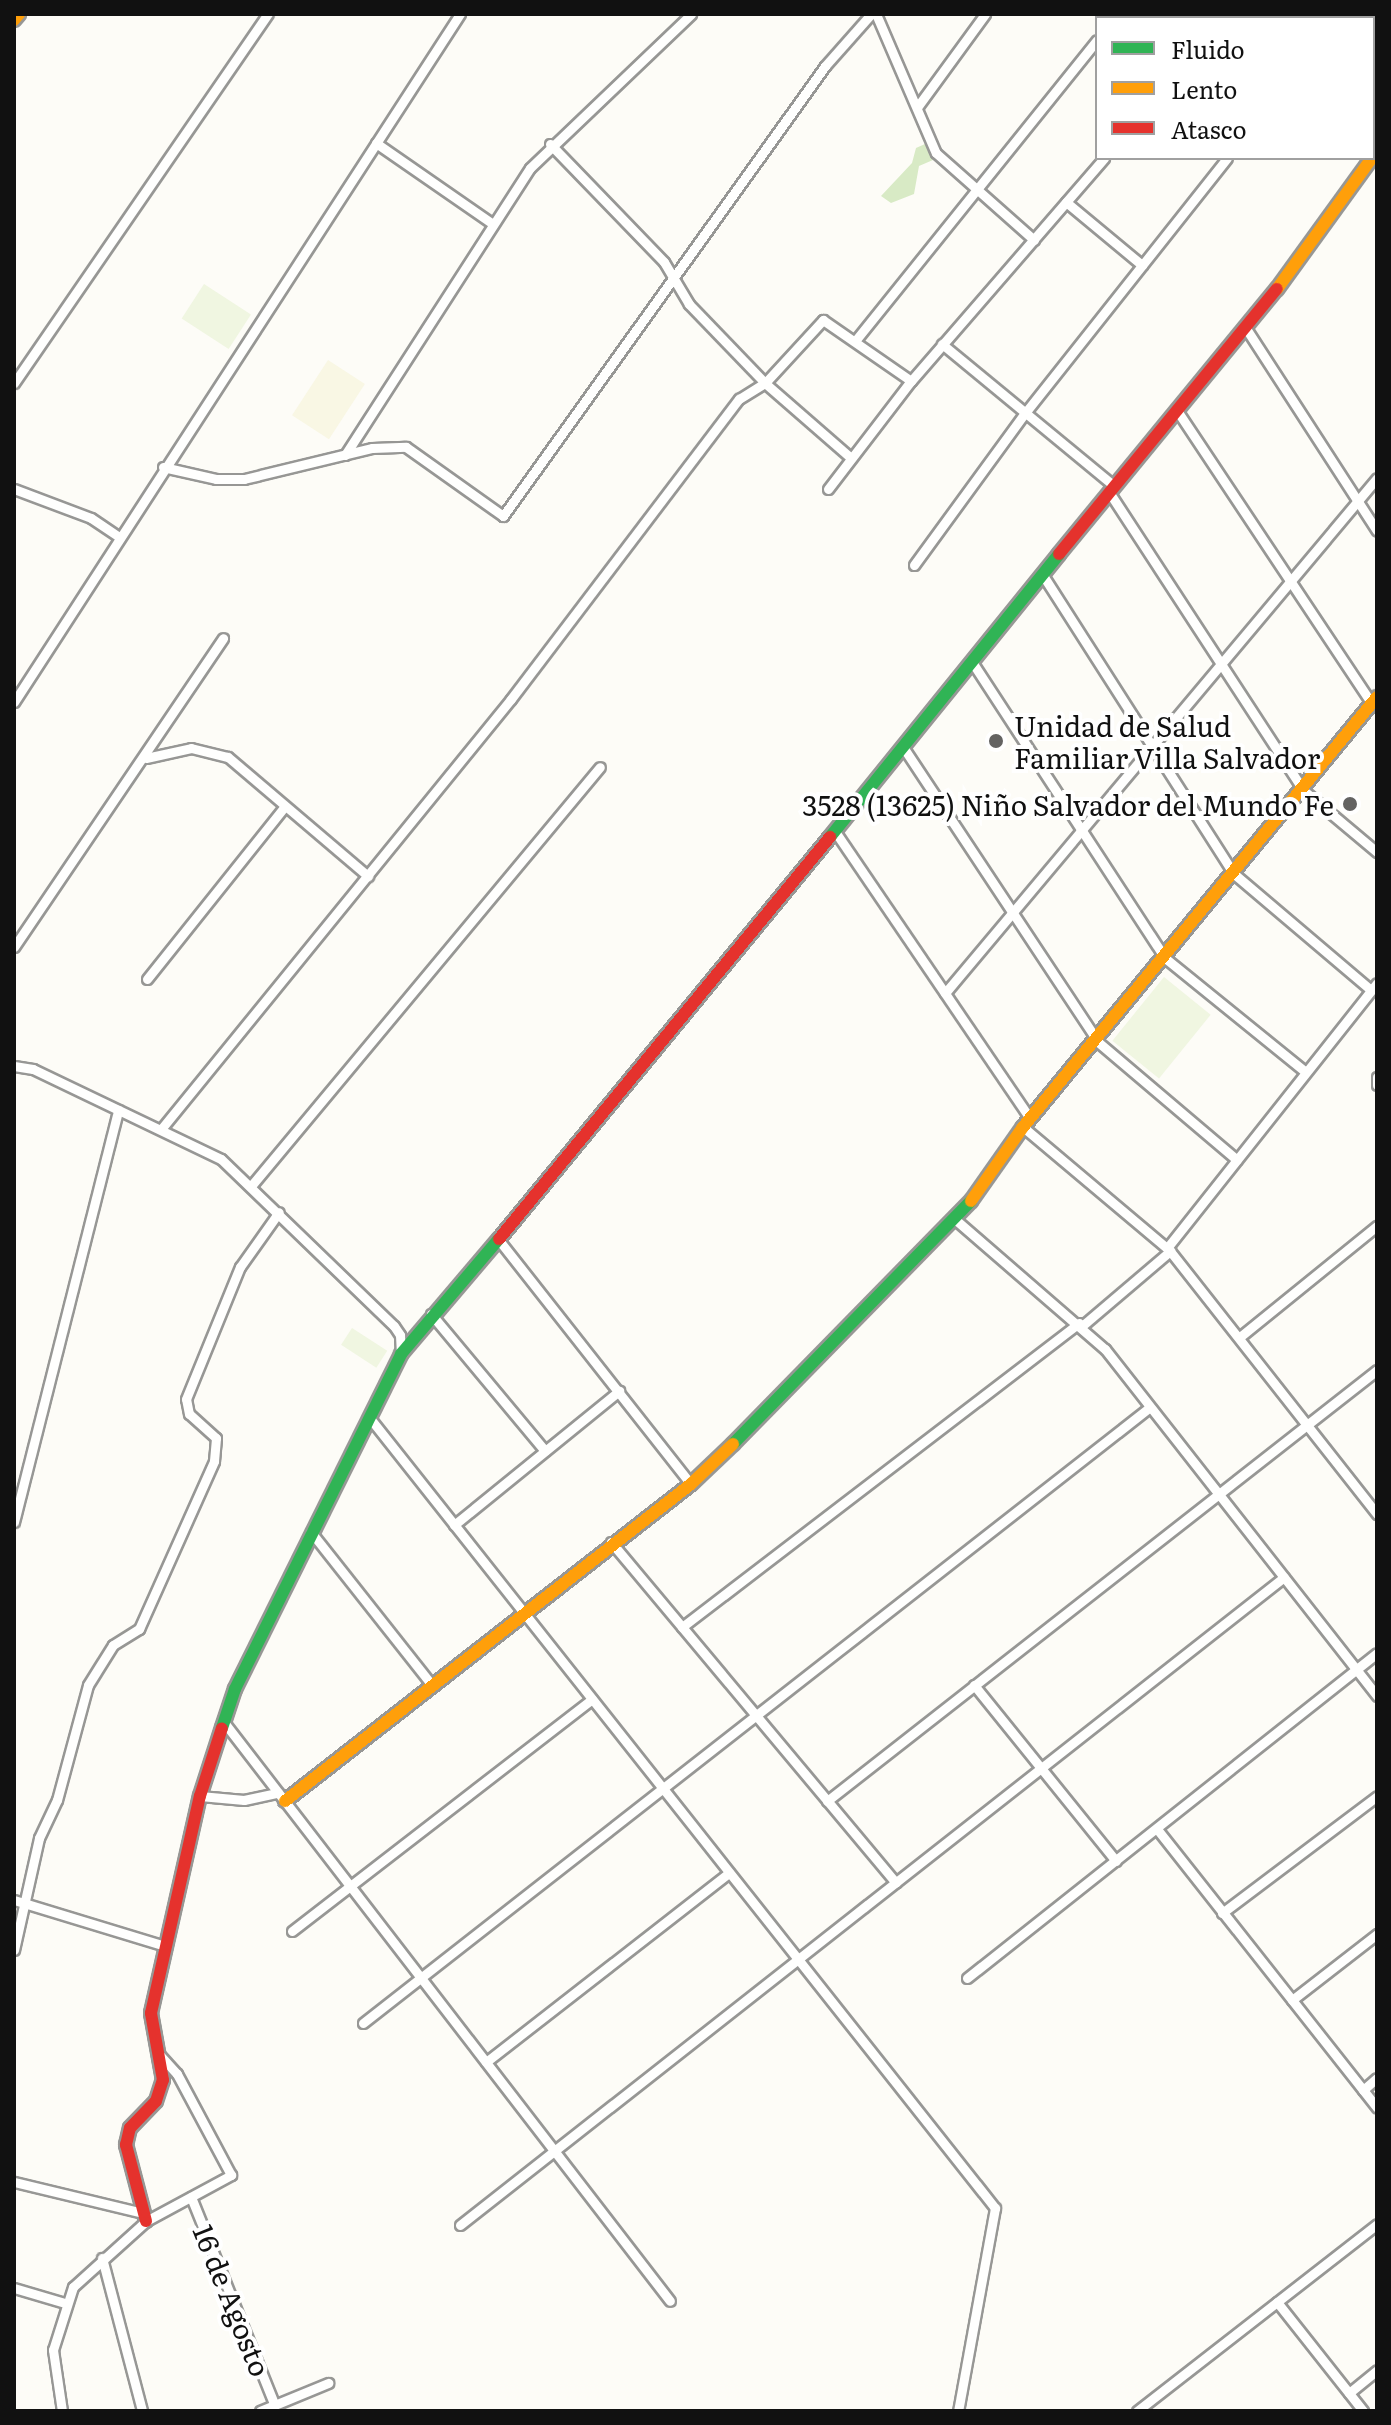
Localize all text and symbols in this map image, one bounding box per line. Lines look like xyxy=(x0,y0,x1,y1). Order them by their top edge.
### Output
legend xyxy=(1095,16,1375,160)
text: Fluido xyxy=(1171,31,1245,66)
text: Lento xyxy=(1171,71,1237,106)
text: Atasco xyxy=(1171,111,1246,146)
place label: Unidad de Salud Familiar Villa Salvador xyxy=(1014,708,1320,774)
marker: Unidad de Salud Familiar Villa Salvador xyxy=(985,730,1007,752)
place label: 3528 (13625) Niño Salvador del Mundo Fe xyxy=(802,787,1334,821)
marker: 3528 (13625) Niño Salvador del Mundo Fe xyxy=(1341,795,1359,813)
street label: 16 de Agosto xyxy=(187,2219,279,2381)

